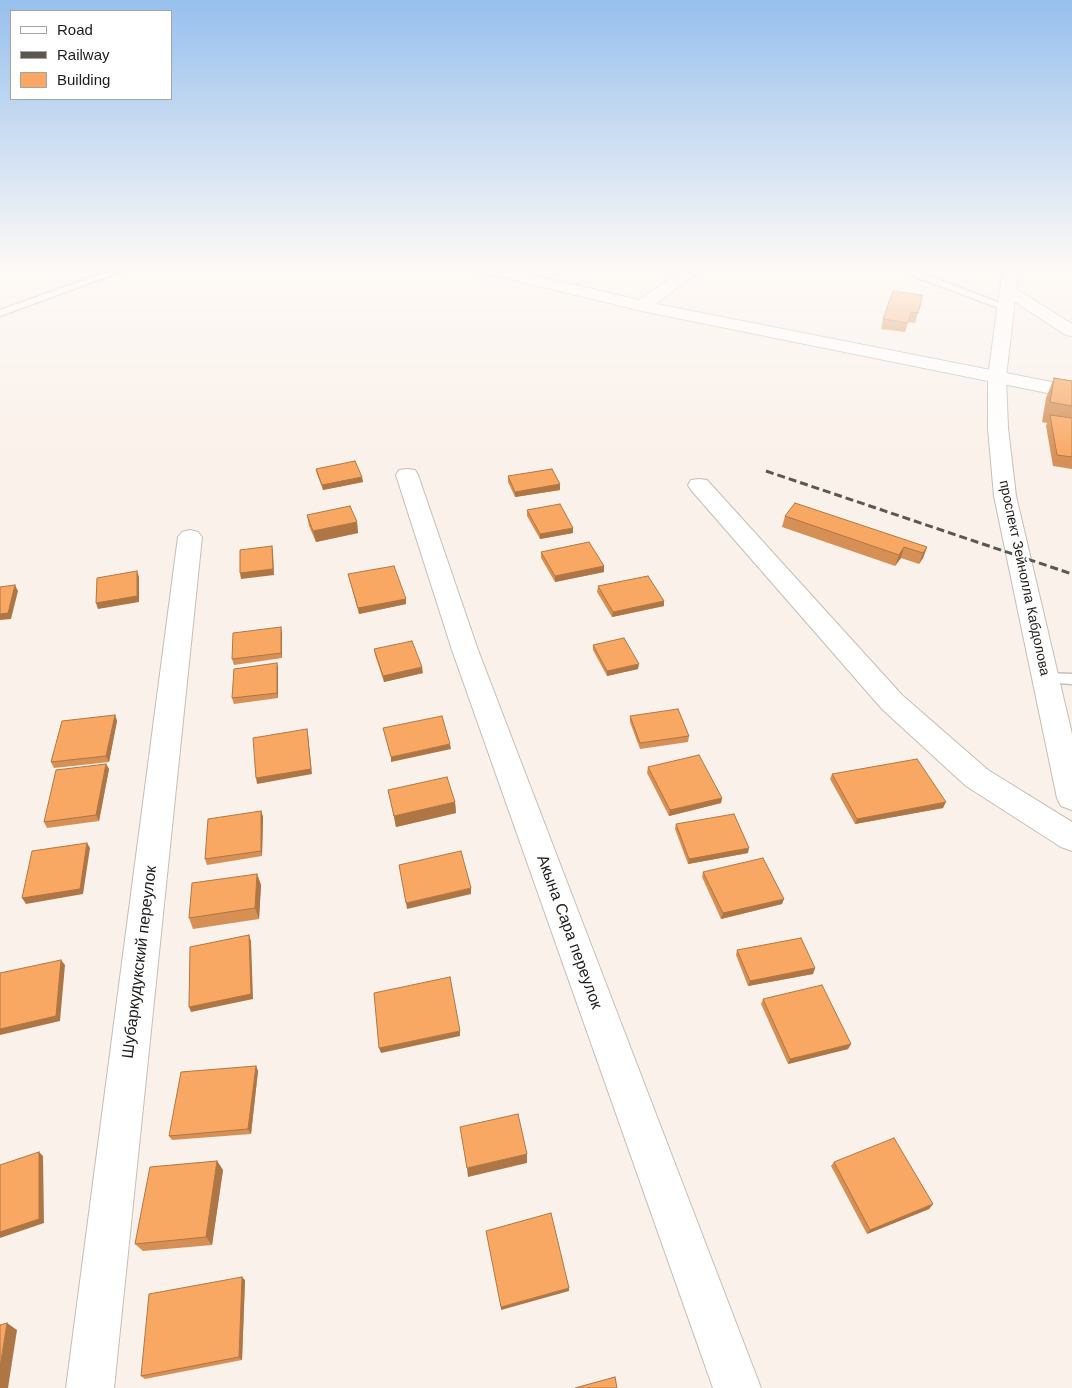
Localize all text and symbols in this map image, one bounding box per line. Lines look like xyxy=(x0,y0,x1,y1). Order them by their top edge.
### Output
legend xyxy=(10,10,172,100)
text: Road xyxy=(57,21,93,38)
text: Railway xyxy=(57,46,110,63)
text: Building xyxy=(57,71,110,88)
street label: проспект Зейнолла Кабдолова xyxy=(995,479,1053,677)
street label: Акына Сара переулок xyxy=(532,852,606,1012)
street label: Шубаркудукский переулок xyxy=(119,864,161,1060)

